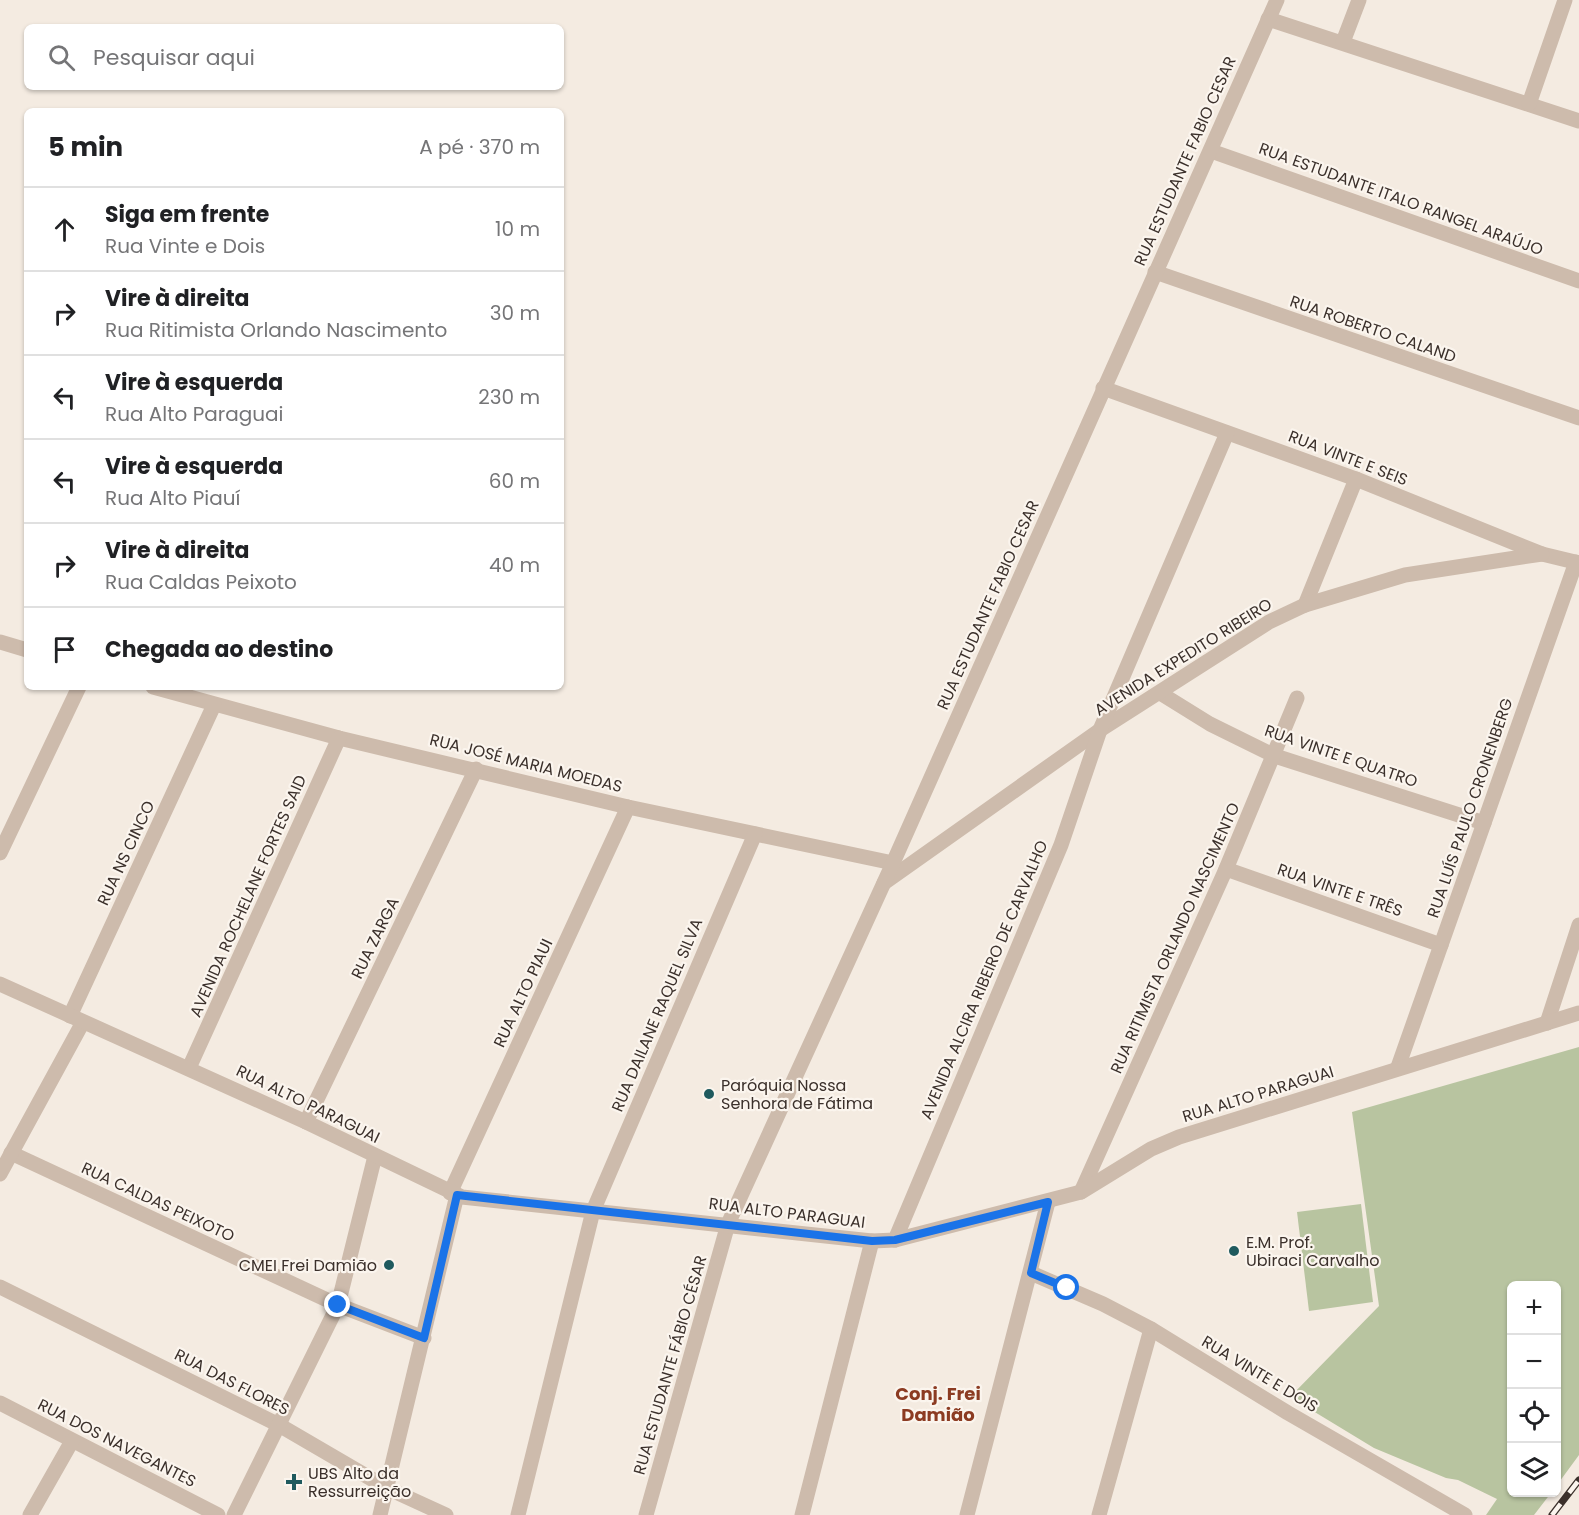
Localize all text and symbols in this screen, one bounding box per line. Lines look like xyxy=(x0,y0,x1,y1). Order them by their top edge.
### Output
search box xyxy=(24,24,564,90)
icon: search xyxy=(45,41,78,74)
text: Pesquisar aqui xyxy=(93,42,255,73)
street label: RUA ESTUDANTE FABIO CESAR xyxy=(1128,53,1242,269)
text: 5 min xyxy=(48,129,123,165)
text: A pé · 370 m xyxy=(419,133,540,161)
street label: RUA ESTUDANTE ITALO RANGEL ARAÚJO xyxy=(1256,137,1546,261)
text: Siga em frente xyxy=(105,199,269,230)
icon: ahead xyxy=(48,213,81,246)
text: 10 m xyxy=(495,215,540,243)
text: Rua Vinte e Dois xyxy=(105,232,265,260)
text: Vire à direita xyxy=(105,283,250,314)
street label: RUA ROBERTO CALAND xyxy=(1287,290,1459,368)
icon: right xyxy=(48,297,81,330)
text: 30 m xyxy=(490,299,540,327)
text: Rua Ritimista Orlando Nascimento xyxy=(105,316,447,344)
text: Vire à esquerda xyxy=(105,367,283,398)
icon: left xyxy=(48,381,81,414)
text: 230 m xyxy=(478,383,540,411)
text: Rua Alto Paraguai xyxy=(105,400,283,428)
street label: RUA VINTE E SEIS xyxy=(1285,425,1411,491)
text: Vire à esquerda xyxy=(105,451,283,482)
icon: left xyxy=(48,465,81,498)
text: 60 m xyxy=(489,467,540,495)
text: Rua Alto Piauí xyxy=(105,484,240,512)
street label: RUA ESTUDANTE FABIO CESAR xyxy=(931,497,1045,713)
text: Vire à direita xyxy=(105,535,250,566)
icon: right xyxy=(48,549,81,582)
text: 40 m xyxy=(489,551,540,579)
text: Rua Caldas Peixoto xyxy=(105,568,297,596)
street label: AVENIDA EXPEDITO RIBEIRO xyxy=(1090,593,1276,721)
icon: arrive xyxy=(48,633,81,666)
text: Chegada ao destino xyxy=(105,634,333,665)
street label: RUA LUÍS PAULO CRONENBERG xyxy=(1422,695,1518,921)
street label: RUA VINTE E QUATRO xyxy=(1261,719,1421,793)
street label: RUA JOSÉ MARIA MOEDAS xyxy=(427,728,625,798)
street label: AVENIDA ROCHELANE FORTES SAID xyxy=(184,771,312,1021)
street label: RUA NS CINCO xyxy=(92,797,160,909)
street label: RUA RITIMISTA ORLANDO NASCIMENTO xyxy=(1105,799,1245,1077)
street label: AVENIDA ALCIRA RIBEIRO DE CARVALHO xyxy=(915,837,1053,1123)
street label: RUA VINTE E TRÊS xyxy=(1274,858,1406,922)
street label: RUA ZARGA xyxy=(345,893,405,983)
street label: RUA DAILANE RAQUEL SILVA xyxy=(606,914,708,1115)
street label: RUA ALTO PIAUI xyxy=(488,935,558,1051)
street label: RUA ALTO PARAGUAI xyxy=(232,1059,384,1149)
street label: RUA ALTO PARAGUAI xyxy=(1179,1060,1337,1128)
place label: Paróquia Nossa Senhora de Fátima xyxy=(721,1074,873,1115)
marker: Paróquia Nossa Senhora de Fátima xyxy=(702,1087,716,1101)
street label: RUA CALDAS PEIXOTO xyxy=(78,1156,238,1248)
street label: RUA ALTO PARAGUAI xyxy=(708,1192,866,1234)
place label: E.M. Prof. Ubiraci Carvalho xyxy=(1246,1231,1380,1272)
marker: E.M. Prof. Ubiraci Carvalho xyxy=(1227,1244,1241,1258)
street label: RUA ESTUDANTE FÁBIO CÉSAR xyxy=(628,1253,712,1477)
place label: CMEI Frei Damião xyxy=(239,1254,377,1277)
marker: CMEI Frei Damião xyxy=(382,1258,396,1272)
route start xyxy=(1053,1274,1079,1300)
map controls xyxy=(1507,1281,1561,1497)
button: + xyxy=(1507,1281,1561,1335)
route end xyxy=(324,1291,350,1317)
street label: RUA VINTE E DOIS xyxy=(1197,1330,1323,1418)
button: − xyxy=(1507,1335,1561,1389)
street label: RUA DAS FLORES xyxy=(171,1343,293,1421)
district label: Conj. Frei Damião xyxy=(895,1381,981,1427)
button: locate xyxy=(1507,1389,1561,1443)
street label: RUA DOS NAVEGANTES xyxy=(34,1393,200,1493)
button: layers xyxy=(1507,1443,1561,1497)
place label: UBS Alto da Ressurreição xyxy=(308,1462,411,1503)
marker: UBS Alto da Ressurreição xyxy=(285,1473,303,1491)

